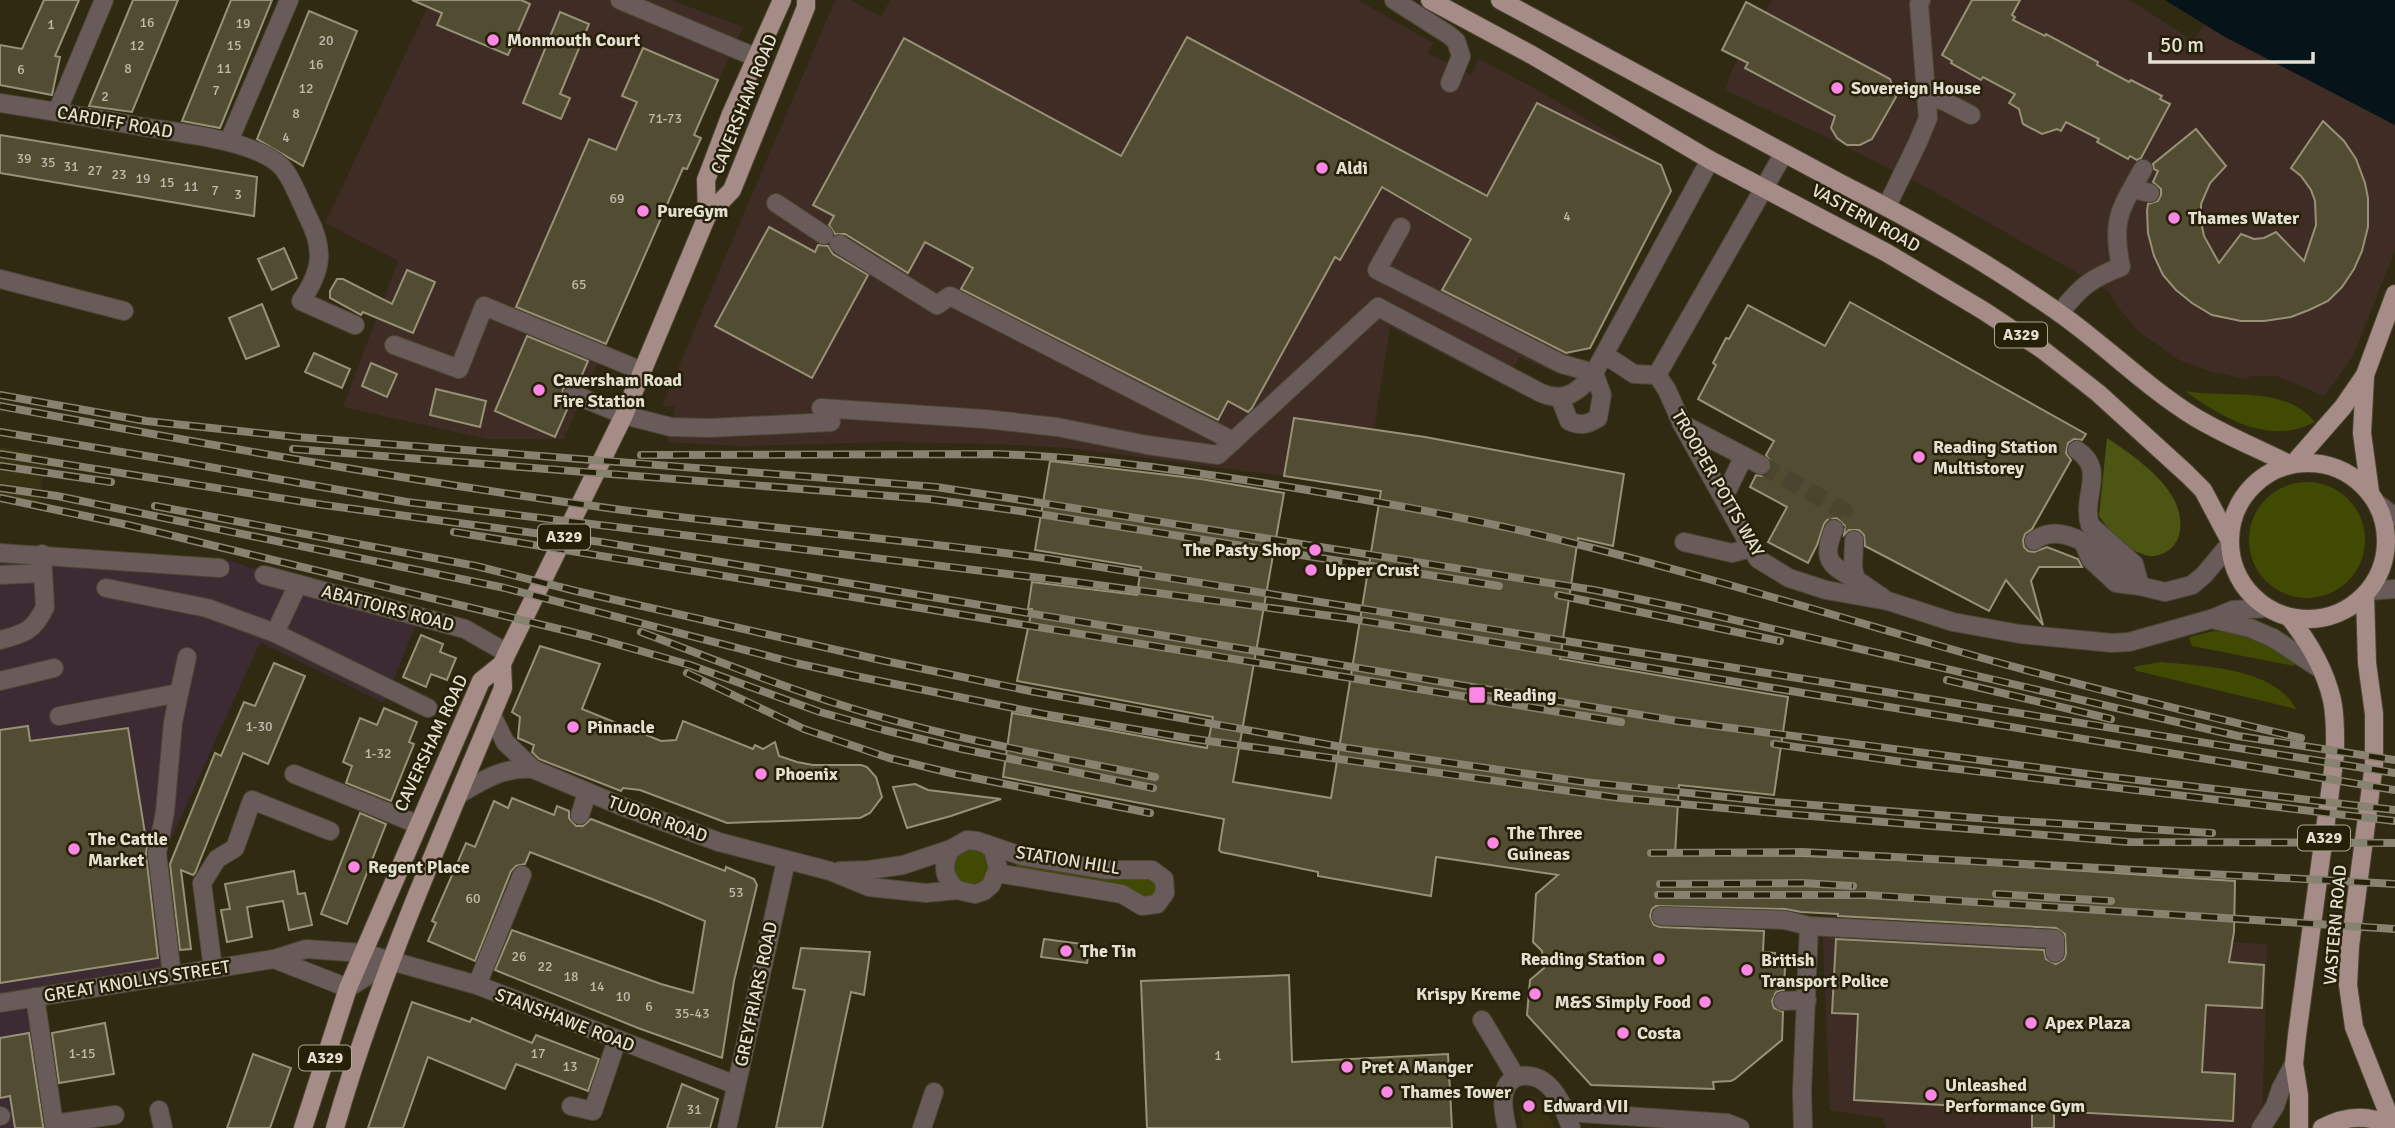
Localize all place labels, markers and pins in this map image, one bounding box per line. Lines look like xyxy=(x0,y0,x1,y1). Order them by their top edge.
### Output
place label: Monmouth Court xyxy=(507,29,641,51)
marker: Monmouth Court xyxy=(485,32,501,48)
place label: Sovereign House xyxy=(1851,77,1981,99)
marker: Sovereign House xyxy=(1829,80,1845,96)
place label: Aldi xyxy=(1336,157,1368,179)
marker: Aldi xyxy=(1314,160,1330,176)
place label: PureGym xyxy=(657,200,728,222)
marker: PureGym xyxy=(635,203,651,219)
place label: Thames Water xyxy=(2188,207,2300,229)
marker: Thames Water xyxy=(2166,210,2182,226)
place label: Caversham Road Fire Station xyxy=(553,369,682,412)
marker: Caversham Road Fire Station xyxy=(531,382,547,398)
place label: Reading Station Multistorey xyxy=(1933,436,2058,479)
marker: Reading Station Multistorey xyxy=(1911,449,1927,465)
place label: The Pasty Shop xyxy=(1183,539,1301,561)
marker: The Pasty Shop xyxy=(1307,542,1323,558)
place label: Upper Crust xyxy=(1325,559,1420,581)
marker: Upper Crust xyxy=(1303,562,1319,578)
place label: Reading xyxy=(1493,684,1557,706)
marker: Reading xyxy=(1467,685,1487,705)
place label: Pinnacle xyxy=(587,716,655,738)
marker: Pinnacle xyxy=(565,719,581,735)
place label: Phoenix xyxy=(775,763,838,785)
marker: Phoenix xyxy=(753,766,769,782)
place label: The Three Guineas xyxy=(1507,822,1583,865)
place label: The Cattle Market xyxy=(88,828,168,871)
marker: The Three Guineas xyxy=(1485,835,1501,851)
marker: The Cattle Market xyxy=(66,841,82,857)
place label: Regent Place xyxy=(368,856,470,878)
marker: Regent Place xyxy=(346,859,362,875)
place label: The Tin xyxy=(1080,940,1136,962)
marker: The Tin xyxy=(1058,943,1074,959)
place label: Reading Station xyxy=(1520,948,1645,970)
place label: British Transport Police xyxy=(1761,949,1889,992)
marker: Reading Station xyxy=(1651,951,1667,967)
marker: British Transport Police xyxy=(1739,962,1755,978)
place label: Krispy Kreme xyxy=(1416,983,1521,1005)
marker: Krispy Kreme xyxy=(1527,986,1543,1002)
place label: M&S Simply Food xyxy=(1555,991,1691,1013)
marker: M&S Simply Food xyxy=(1697,994,1713,1010)
place label: Apex Plaza xyxy=(2045,1012,2131,1034)
marker: Apex Plaza xyxy=(2023,1015,2039,1031)
place label: Costa xyxy=(1637,1022,1681,1044)
marker: Costa xyxy=(1615,1025,1631,1041)
place label: Pret A Manger xyxy=(1361,1056,1474,1078)
marker: Pret A Manger xyxy=(1339,1059,1355,1075)
place label: Unleashed Performance Gym xyxy=(1945,1074,2085,1117)
place label: Thames Tower xyxy=(1401,1081,1512,1103)
marker: Thames Tower xyxy=(1379,1084,1395,1100)
marker: Unleashed Performance Gym xyxy=(1923,1087,1939,1103)
place label: Edward VII xyxy=(1543,1095,1628,1117)
marker: Edward VII xyxy=(1521,1098,1537,1114)

